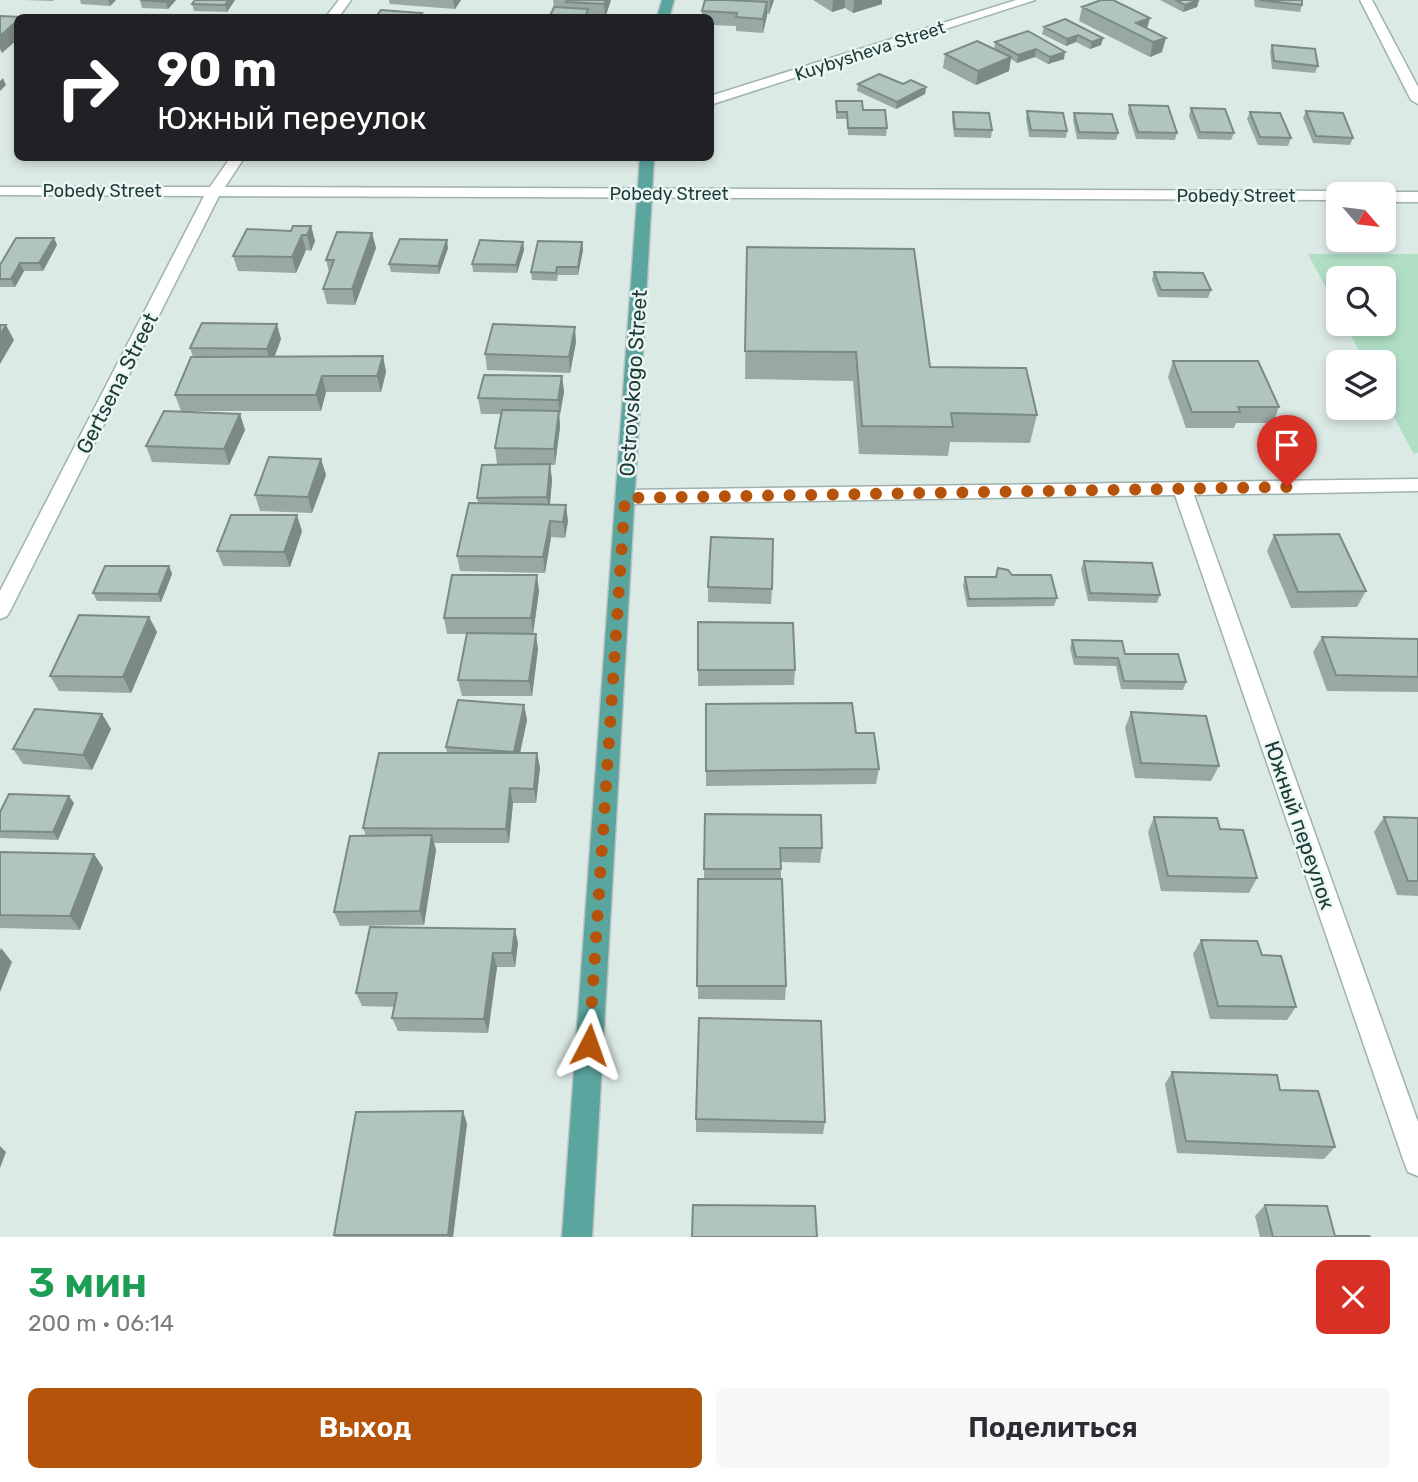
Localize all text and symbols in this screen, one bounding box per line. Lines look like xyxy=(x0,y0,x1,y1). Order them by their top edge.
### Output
street label: Kuybysheva Street xyxy=(792,16,948,86)
text: 90 m xyxy=(157,40,277,98)
icon: right xyxy=(42,42,133,133)
text: Южный переулок xyxy=(157,99,426,137)
street label: Pobedy Street xyxy=(42,180,162,202)
north arrow xyxy=(1326,182,1396,252)
map controls xyxy=(1326,182,1396,420)
street label: Pobedy Street xyxy=(609,183,729,205)
street label: Pobedy Street xyxy=(1176,185,1296,207)
button: search xyxy=(1326,266,1396,336)
street label: Ostrovskogo Street xyxy=(614,289,652,477)
street label: Gertsena Street xyxy=(71,308,163,458)
button: layers xyxy=(1326,350,1396,420)
pin xyxy=(1257,415,1317,487)
icon: arrive xyxy=(1268,426,1306,464)
street label: Южный переулок xyxy=(1259,737,1341,913)
position arrow xyxy=(552,1008,626,1082)
text: 3 мин xyxy=(28,1258,147,1308)
button: close xyxy=(1316,1260,1390,1334)
text: 200 m · 06:14 xyxy=(28,1309,174,1337)
button: Выход xyxy=(28,1388,702,1468)
button: Поделиться xyxy=(716,1388,1390,1468)

